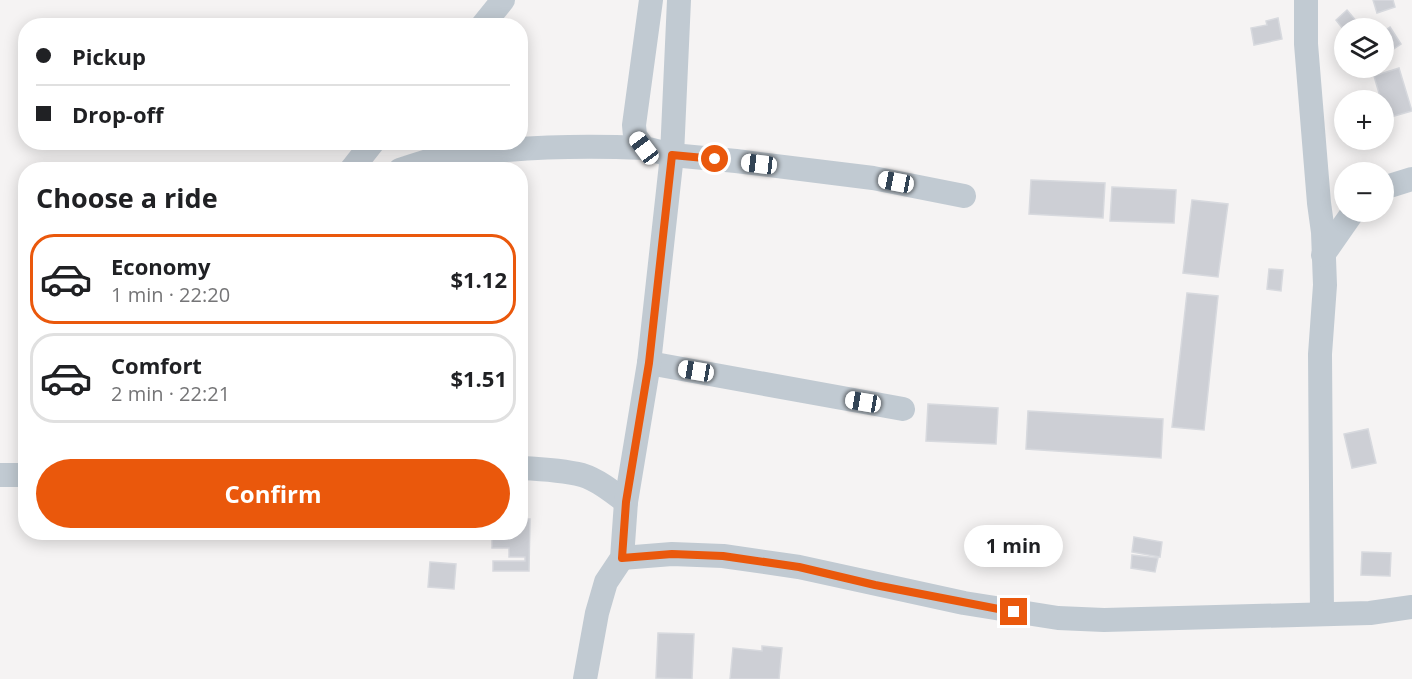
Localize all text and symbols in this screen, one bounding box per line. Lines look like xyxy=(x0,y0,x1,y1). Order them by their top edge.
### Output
map controls xyxy=(1334,18,1394,222)
button: layers xyxy=(1334,18,1394,78)
text: Pickup xyxy=(72,41,146,71)
button: + xyxy=(1334,90,1394,150)
text: Drop-off xyxy=(72,99,164,129)
car xyxy=(626,128,662,168)
route start xyxy=(701,145,728,172)
car xyxy=(740,153,778,175)
button: − xyxy=(1334,162,1394,222)
car xyxy=(877,170,915,194)
text: Choose a ride xyxy=(36,179,218,216)
text: Economy xyxy=(111,251,210,281)
icon: car xyxy=(39,252,93,306)
text: $1.12 xyxy=(450,264,507,294)
text: 1 min · 22:20 xyxy=(111,281,230,308)
text: Comfort xyxy=(111,350,202,380)
icon: car xyxy=(39,351,93,405)
car xyxy=(677,359,715,383)
text: $1.51 xyxy=(450,363,507,393)
text: 2 min · 22:21 xyxy=(111,380,230,407)
car xyxy=(844,390,882,414)
button: Confirm xyxy=(36,459,510,528)
callout: 1 min xyxy=(964,525,1064,567)
text: 1 min xyxy=(986,532,1041,559)
route end xyxy=(1000,598,1027,625)

